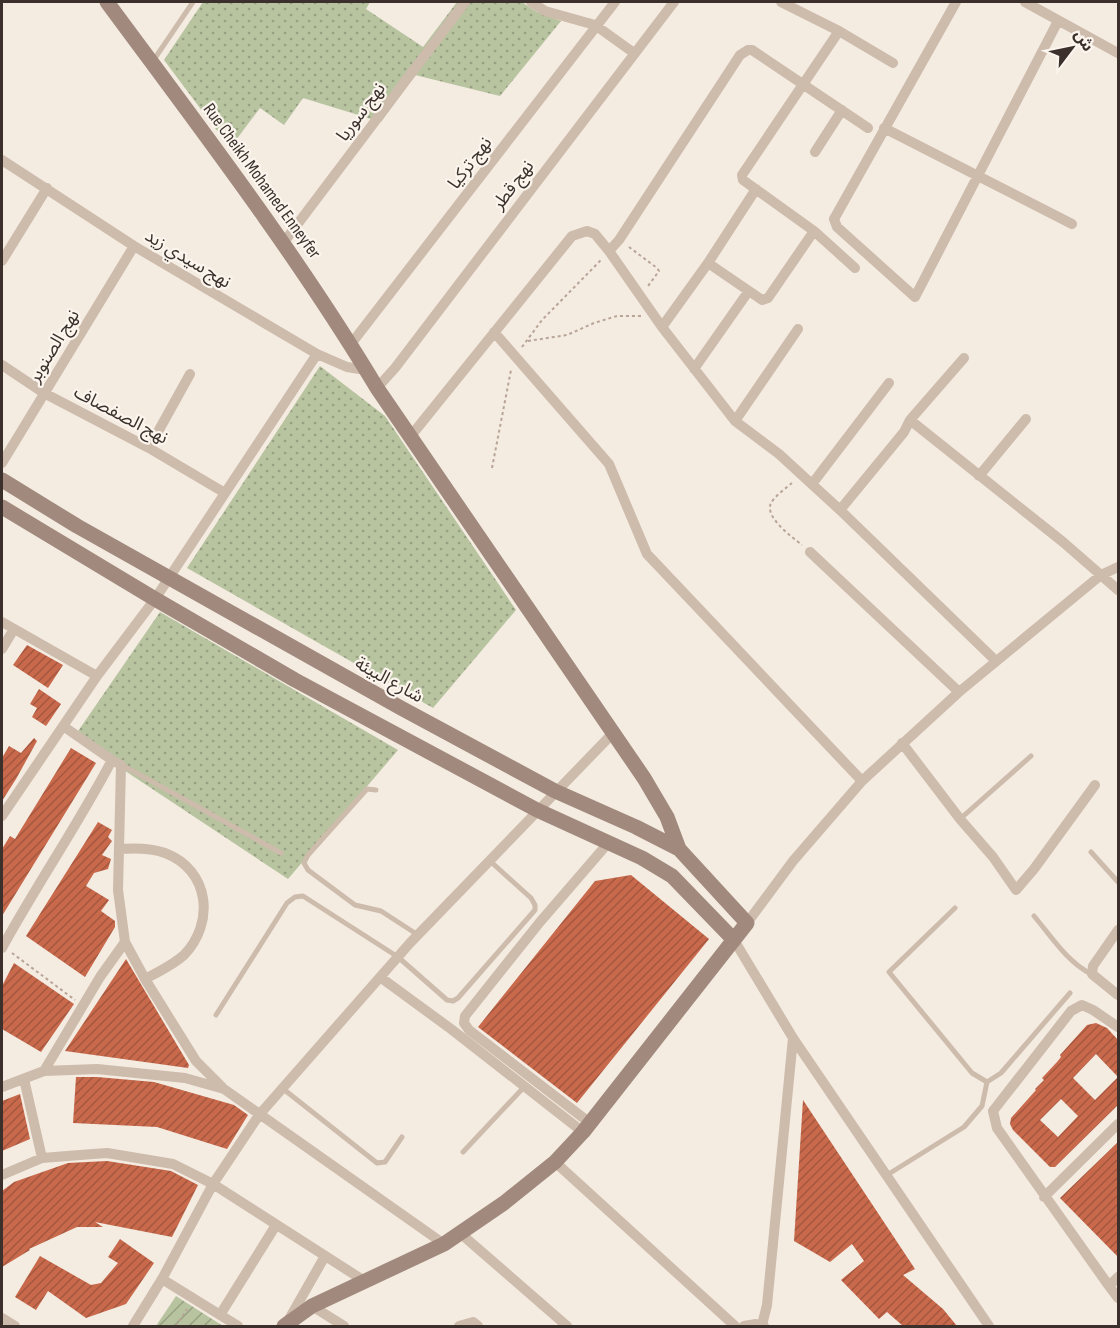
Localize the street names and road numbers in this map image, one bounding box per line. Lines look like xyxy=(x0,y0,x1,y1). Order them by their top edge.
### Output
street label: نهج سوريا xyxy=(332,79,391,147)
street label: Rue Cheikh Mohamed Enneyfer xyxy=(199,99,325,263)
street label: نهج تركيا xyxy=(444,133,498,194)
street label: نهج قطر xyxy=(487,156,540,216)
street label: نهج سيدي زيد xyxy=(140,225,235,295)
street label: نهج الصنوبر xyxy=(24,306,86,388)
street label: نهج الصفصاف xyxy=(69,381,172,450)
street label: شارع البيئة xyxy=(350,653,427,710)

